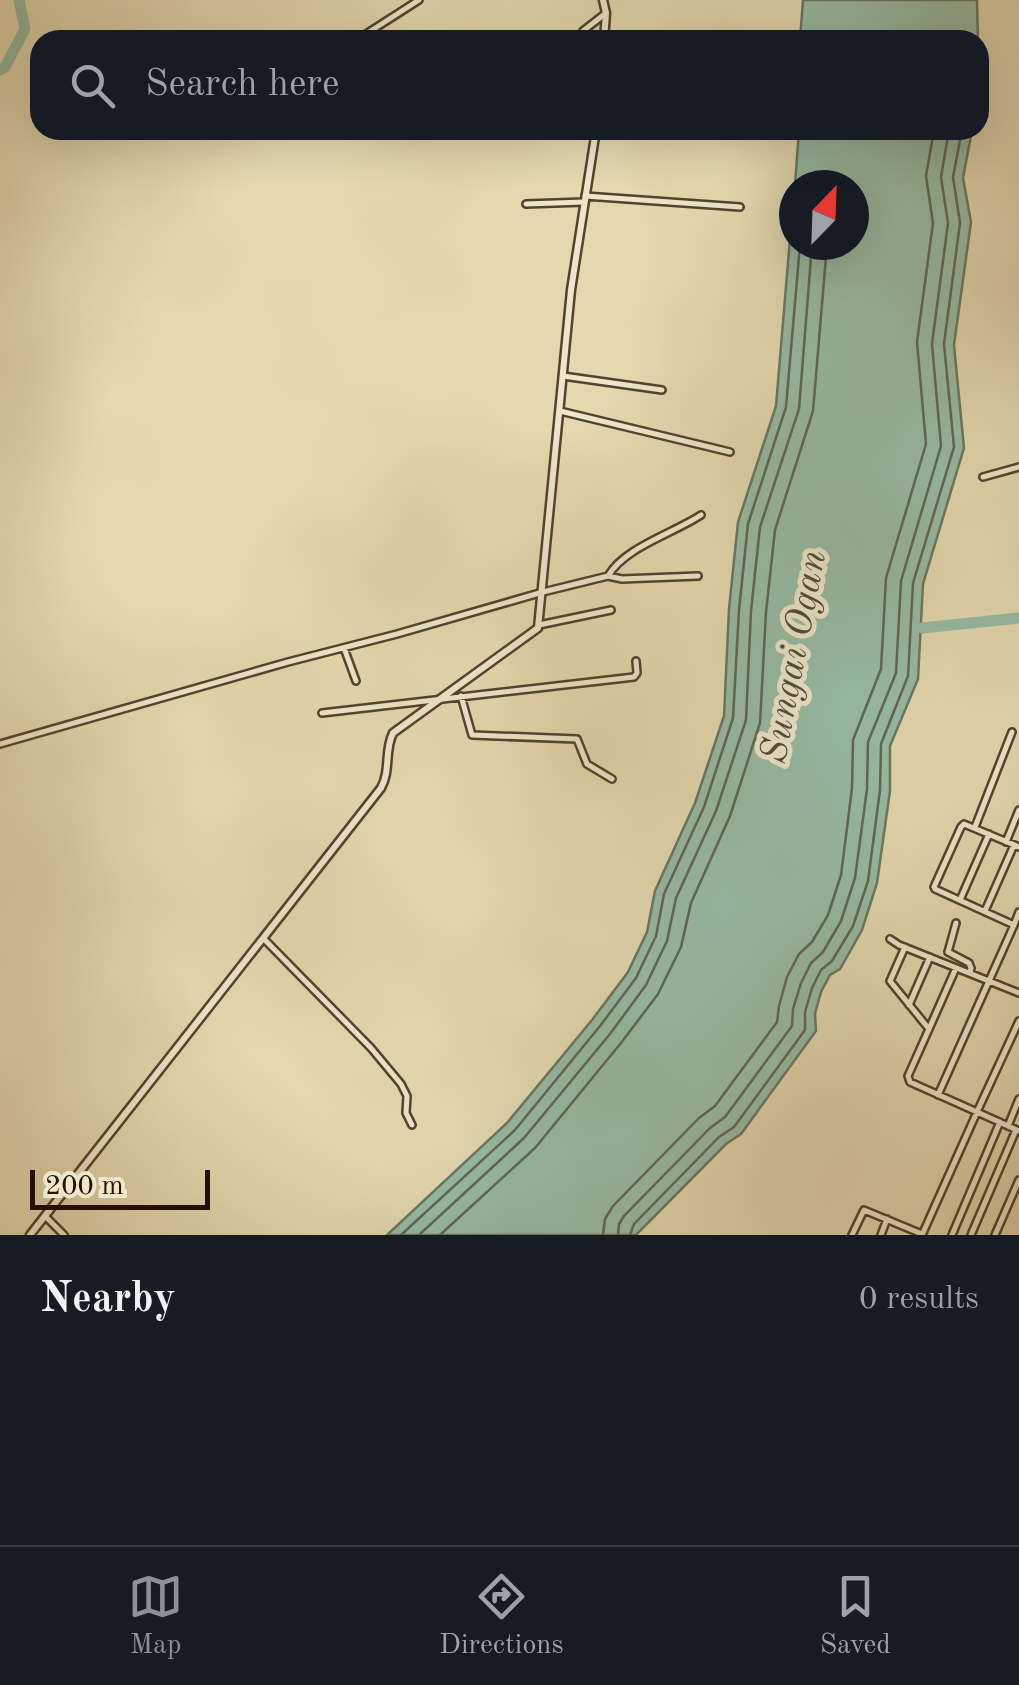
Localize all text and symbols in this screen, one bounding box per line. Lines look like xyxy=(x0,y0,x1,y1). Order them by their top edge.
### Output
search box xyxy=(30,30,989,140)
icon: search xyxy=(65,58,120,113)
text: Search here xyxy=(145,66,340,104)
north arrow xyxy=(779,170,869,260)
water label: Sungai Ogan xyxy=(756,547,834,767)
scale bar xyxy=(30,1165,210,1210)
text: 200 m xyxy=(45,1173,124,1201)
text: Nearby xyxy=(40,1279,176,1321)
text: 0 results xyxy=(859,1284,979,1316)
tab: Map xyxy=(128,1569,183,1664)
tab: Directions xyxy=(439,1569,564,1664)
tab: Saved xyxy=(820,1569,891,1664)

